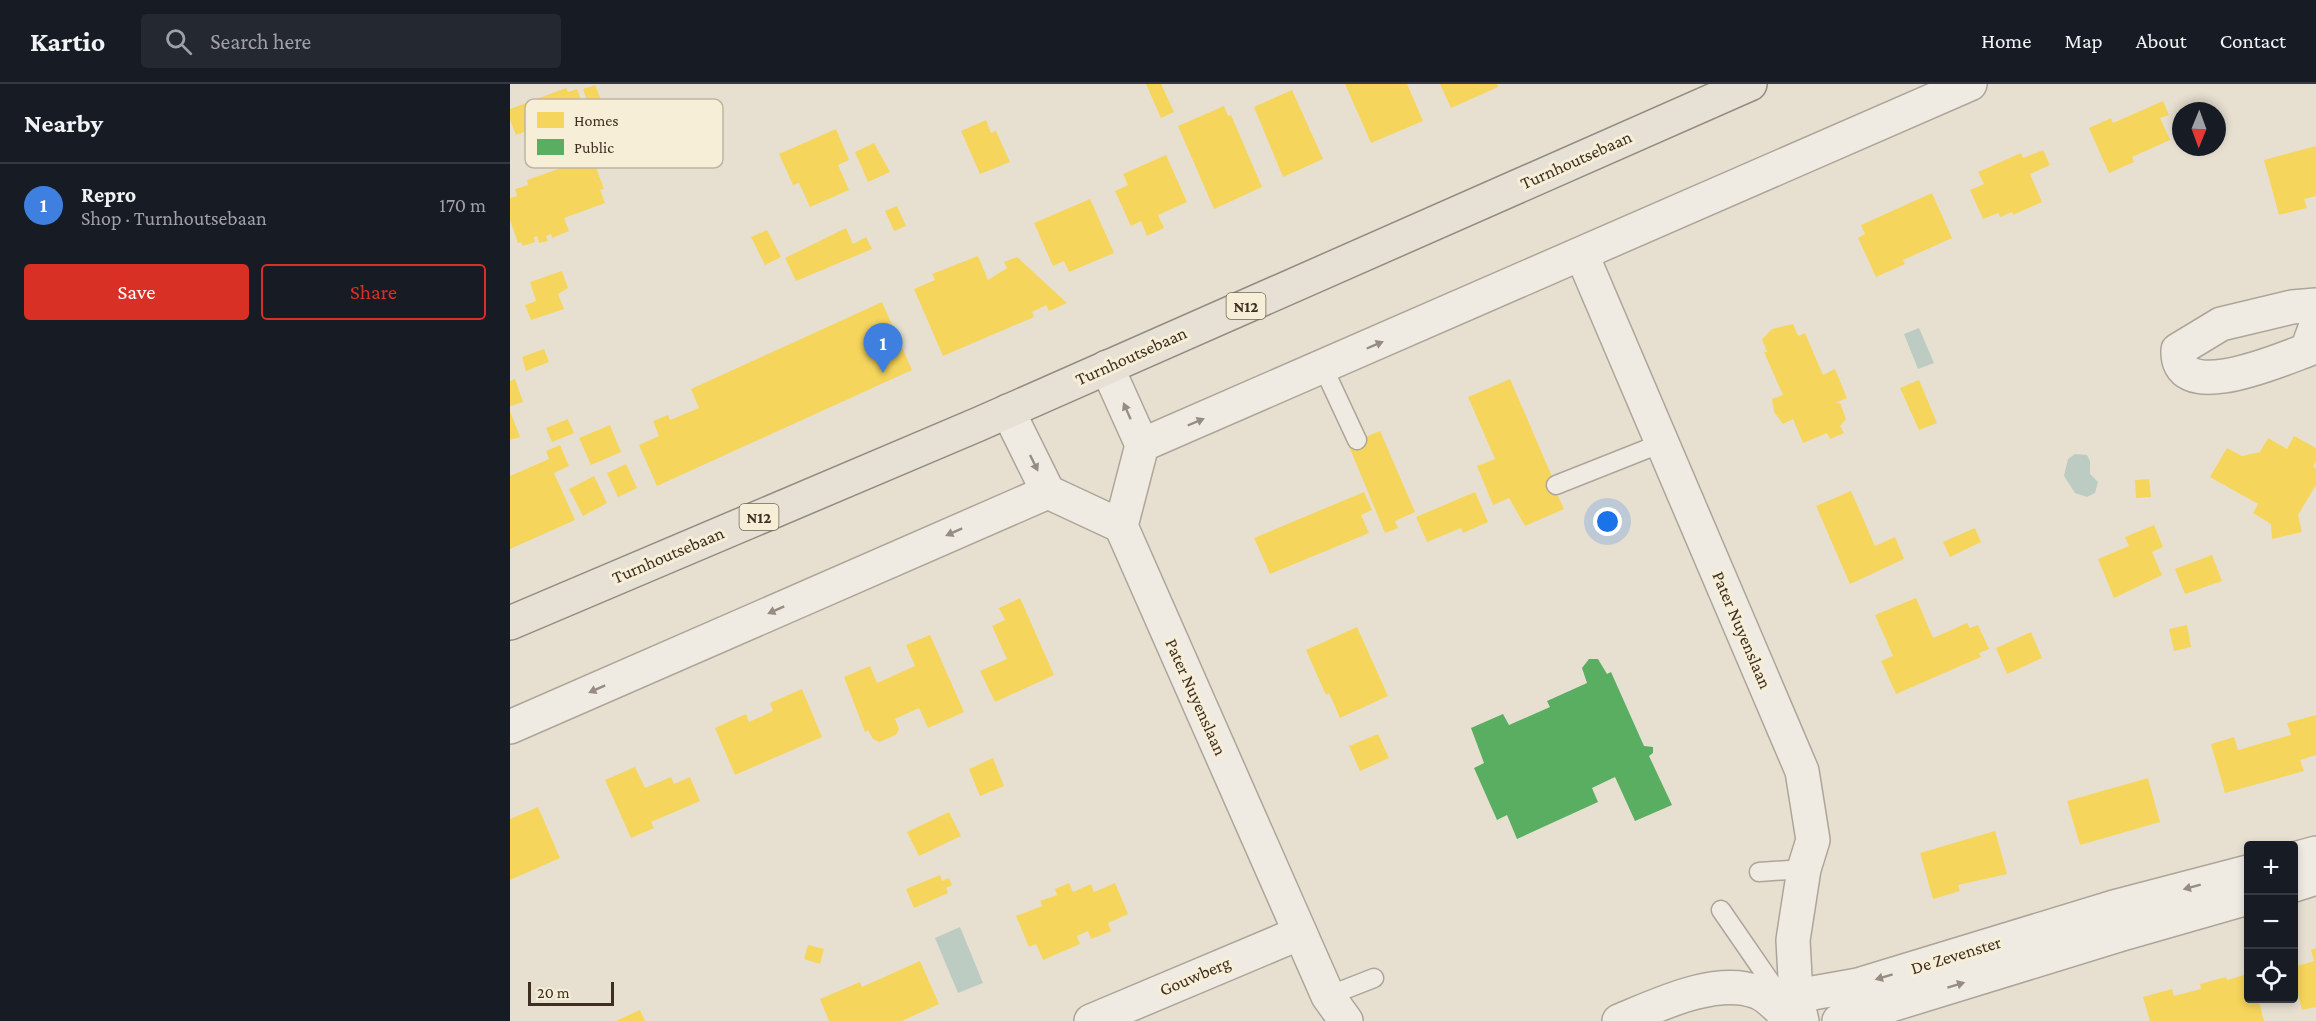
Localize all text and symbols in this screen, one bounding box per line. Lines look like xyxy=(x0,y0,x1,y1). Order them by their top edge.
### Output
search box xyxy=(141,14,561,68)
icon: search xyxy=(162,25,195,58)
text: Kartio xyxy=(30,26,105,57)
text: Search here xyxy=(210,29,311,54)
text: Home xyxy=(1981,29,2031,53)
text: Map xyxy=(2064,29,2103,53)
text: About xyxy=(2136,29,2187,53)
text: Contact xyxy=(2220,29,2286,53)
legend xyxy=(525,99,723,168)
north arrow xyxy=(2172,102,2226,156)
text: Nearby xyxy=(24,109,103,138)
text: Homes xyxy=(574,112,619,129)
street label: Turnhoutsebaan xyxy=(1517,126,1635,193)
text: Public xyxy=(574,139,614,156)
text: Repro xyxy=(81,182,136,207)
text: 1 xyxy=(40,194,47,216)
text: 170 m xyxy=(439,194,486,216)
text: Shop · Turnhoutsebaan xyxy=(81,207,267,229)
button: Save xyxy=(24,264,249,320)
button: Share xyxy=(261,264,486,320)
road number: N12 xyxy=(1226,293,1266,319)
street label: Turnhoutsebaan xyxy=(1072,322,1190,389)
pin: 1 xyxy=(864,324,902,373)
one-way arrow xyxy=(1366,340,1383,349)
one-way arrow xyxy=(1122,402,1131,419)
one-way arrow xyxy=(1187,417,1204,426)
one-way arrow xyxy=(1029,455,1038,472)
road number: N12 xyxy=(740,504,778,530)
your location xyxy=(1593,507,1622,536)
street label: Turnhoutsebaan xyxy=(609,522,727,588)
one-way arrow xyxy=(946,527,963,536)
street label: Pater Nuyenslaan xyxy=(1708,568,1776,692)
one-way arrow xyxy=(767,606,785,615)
street label: Pater Nuyenslaan xyxy=(1161,635,1231,759)
one-way arrow xyxy=(589,684,606,693)
map controls xyxy=(2244,841,2298,1003)
button: + xyxy=(2244,841,2298,895)
one-way arrow xyxy=(2183,882,2201,892)
button: − xyxy=(2244,895,2298,949)
street label: De Zevenster xyxy=(1908,932,2004,978)
button: locate xyxy=(2244,949,2298,1003)
street label: Gouwberg xyxy=(1157,952,1234,1000)
one-way arrow xyxy=(1875,973,1893,982)
scale bar xyxy=(528,979,614,1006)
one-way arrow xyxy=(1947,980,1965,989)
text: 20 m xyxy=(537,984,570,1001)

